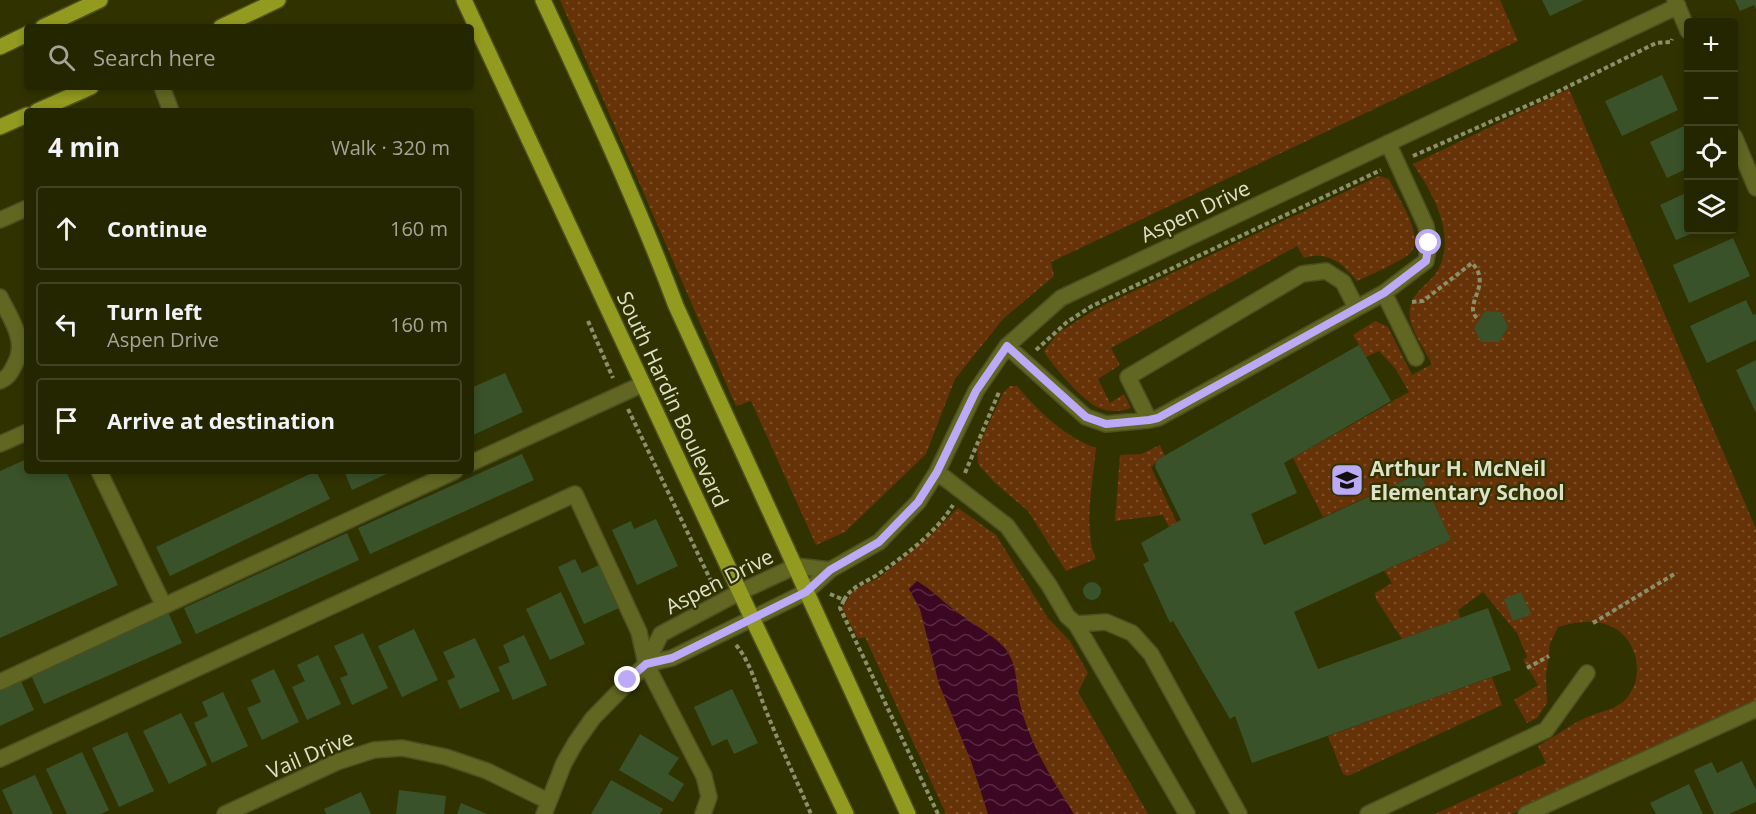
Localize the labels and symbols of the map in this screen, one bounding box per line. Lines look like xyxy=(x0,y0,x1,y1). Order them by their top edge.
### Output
street label: Aspen Drive xyxy=(1136,173,1254,249)
route start xyxy=(1415,229,1441,255)
street label: South Hardin Boulevard xyxy=(611,287,735,511)
place label: Arthur H. McNeil Elementary School xyxy=(1370,454,1565,506)
school or university icon: Arthur H. McNeil Elementary School xyxy=(1329,462,1365,498)
street label: Aspen Drive xyxy=(660,542,778,620)
route end xyxy=(614,666,640,692)
street label: Vail Drive xyxy=(262,723,358,785)

